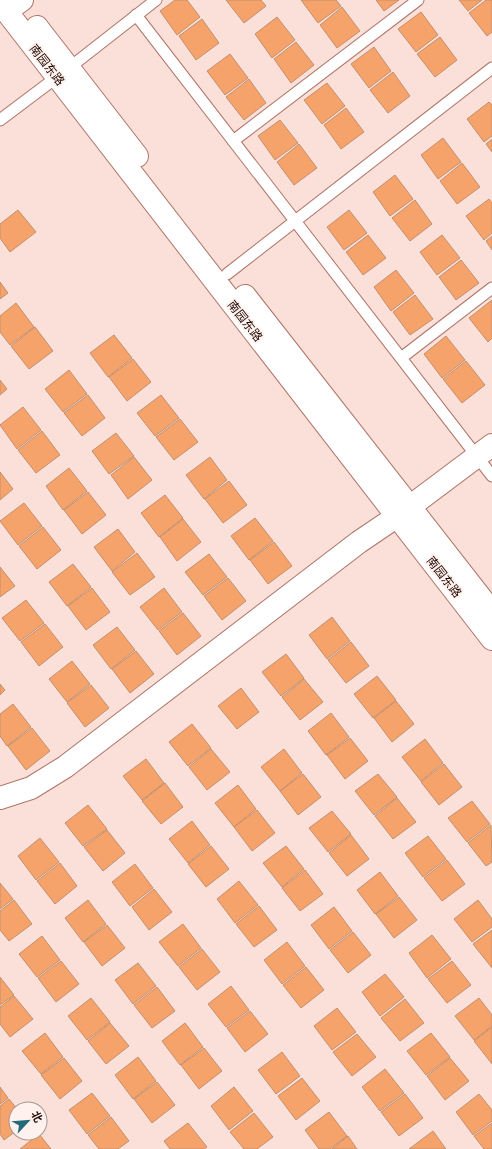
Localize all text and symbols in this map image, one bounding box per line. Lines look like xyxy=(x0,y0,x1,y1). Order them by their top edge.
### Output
street label: 南园东路 xyxy=(27,42,67,88)
street label: 南园东路 xyxy=(225,298,265,344)
street label: 南园东路 xyxy=(424,554,464,600)
north arrow xyxy=(8,1101,48,1141)
text: 北 xyxy=(28,1109,45,1125)

